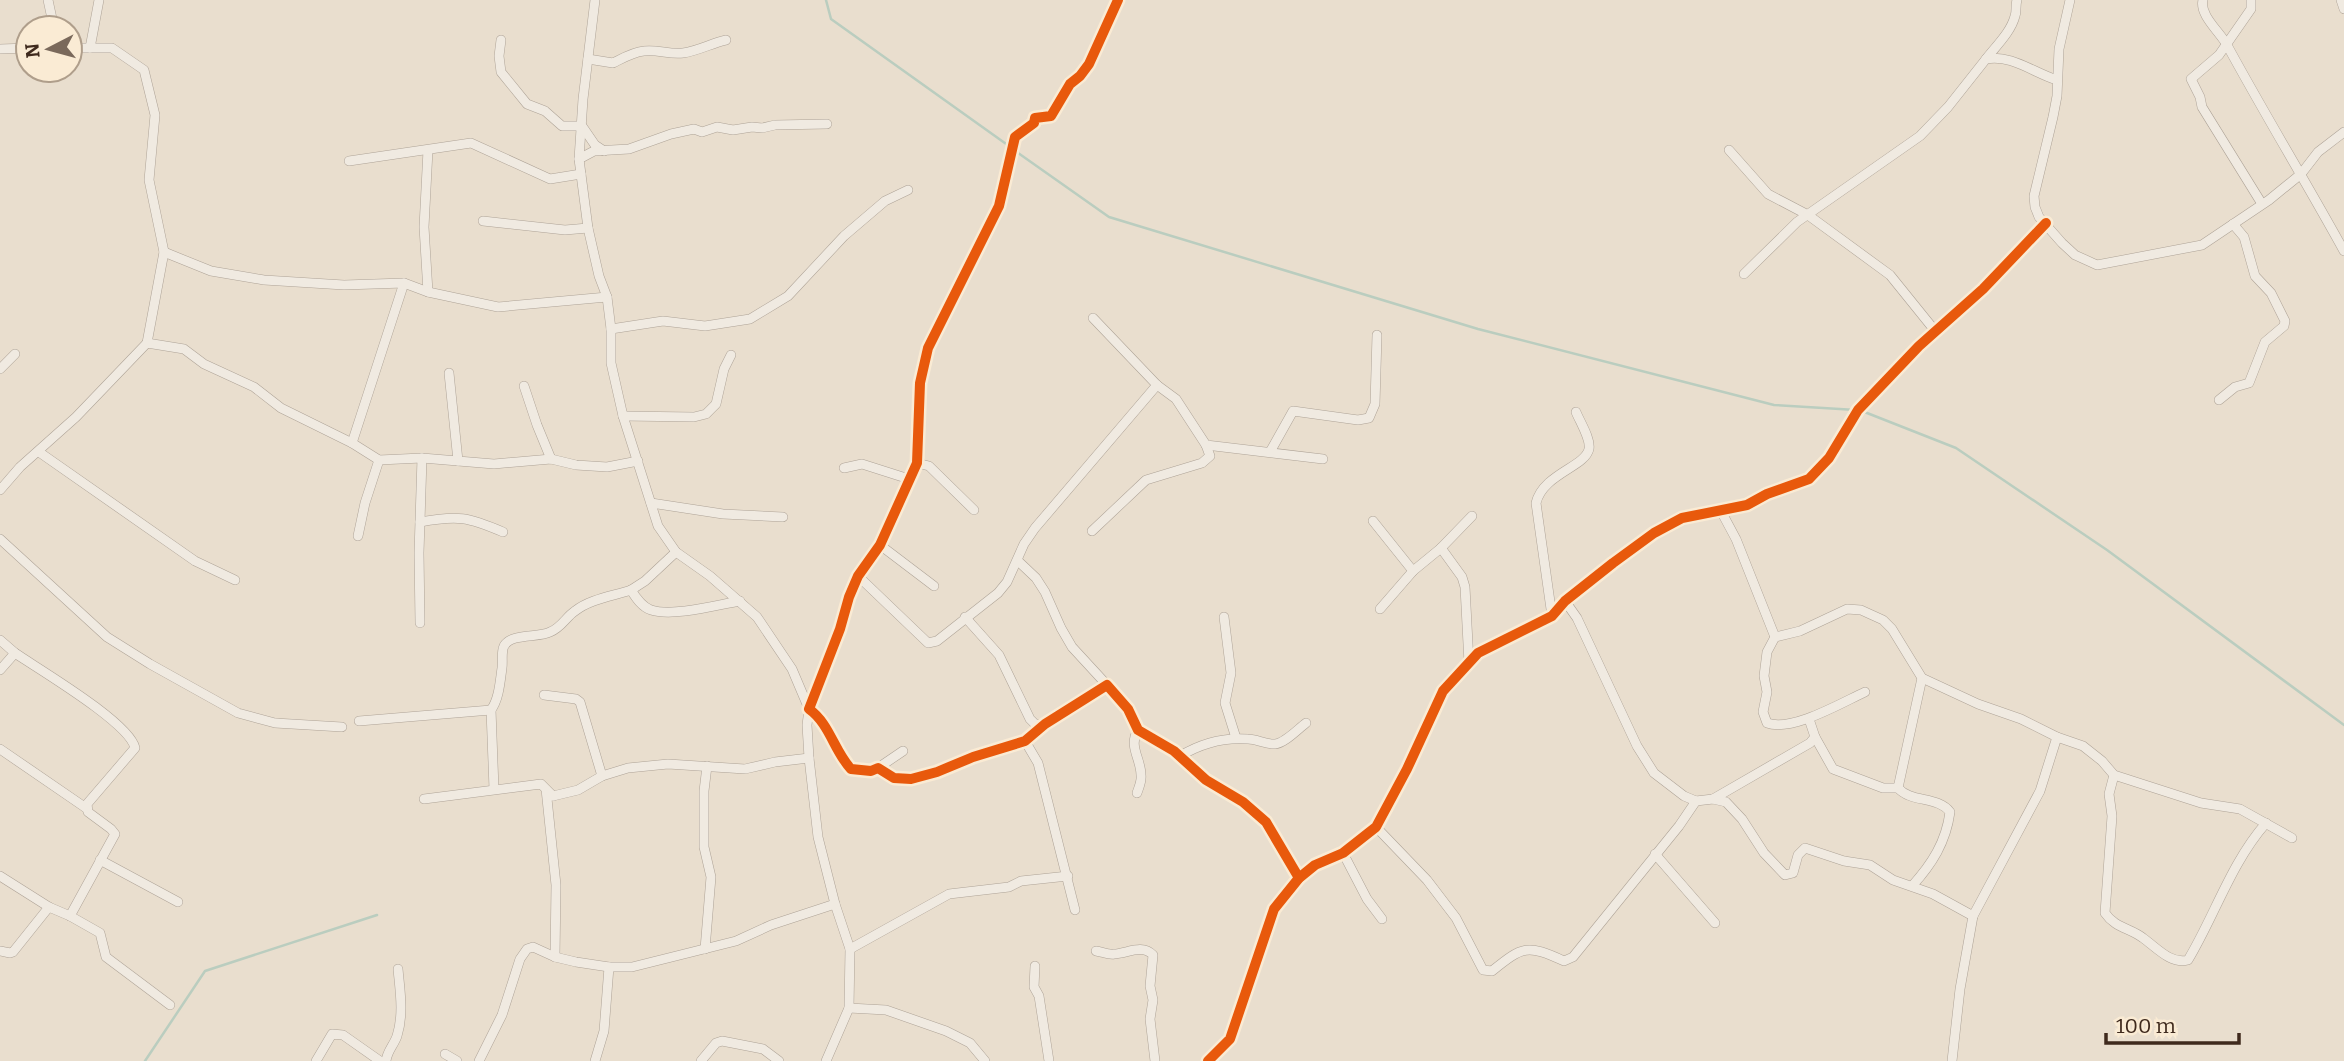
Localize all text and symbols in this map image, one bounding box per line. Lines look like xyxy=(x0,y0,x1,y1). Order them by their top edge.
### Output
north arrow xyxy=(14,14,84,84)
text: N xyxy=(20,42,45,59)
scale bar xyxy=(2106,1002,2239,1046)
text: 100 m xyxy=(2116,1013,2176,1039)

